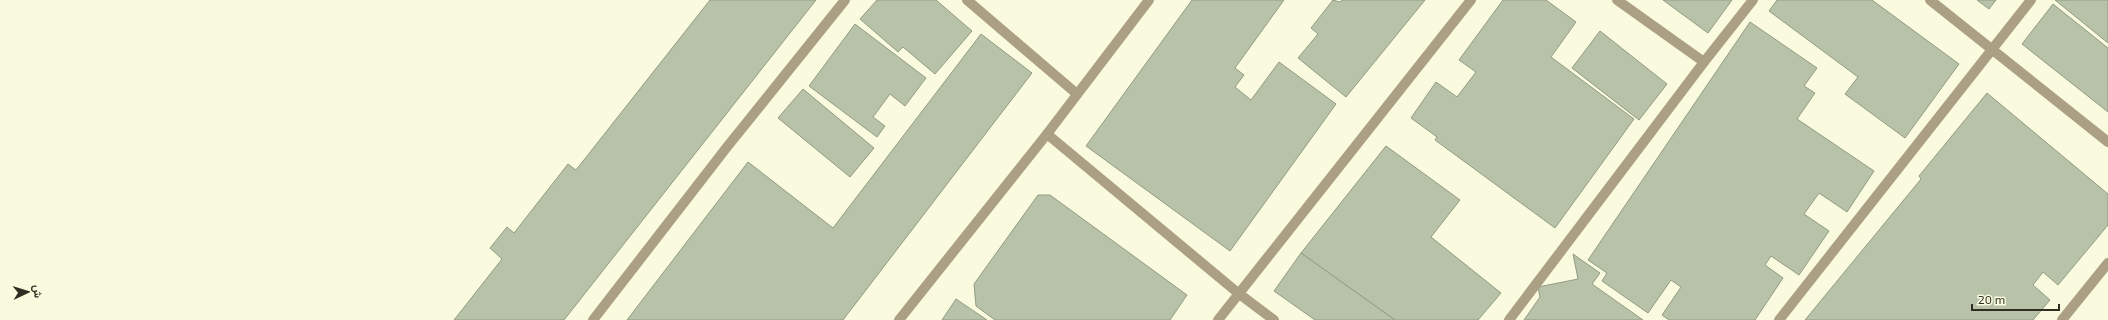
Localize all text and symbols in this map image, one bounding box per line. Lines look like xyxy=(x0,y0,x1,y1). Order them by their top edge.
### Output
north arrow xyxy=(8,272,48,312)
text: ش xyxy=(31,284,45,298)
scale bar xyxy=(1972,286,2059,312)
text: 20 m xyxy=(1978,292,2005,306)

